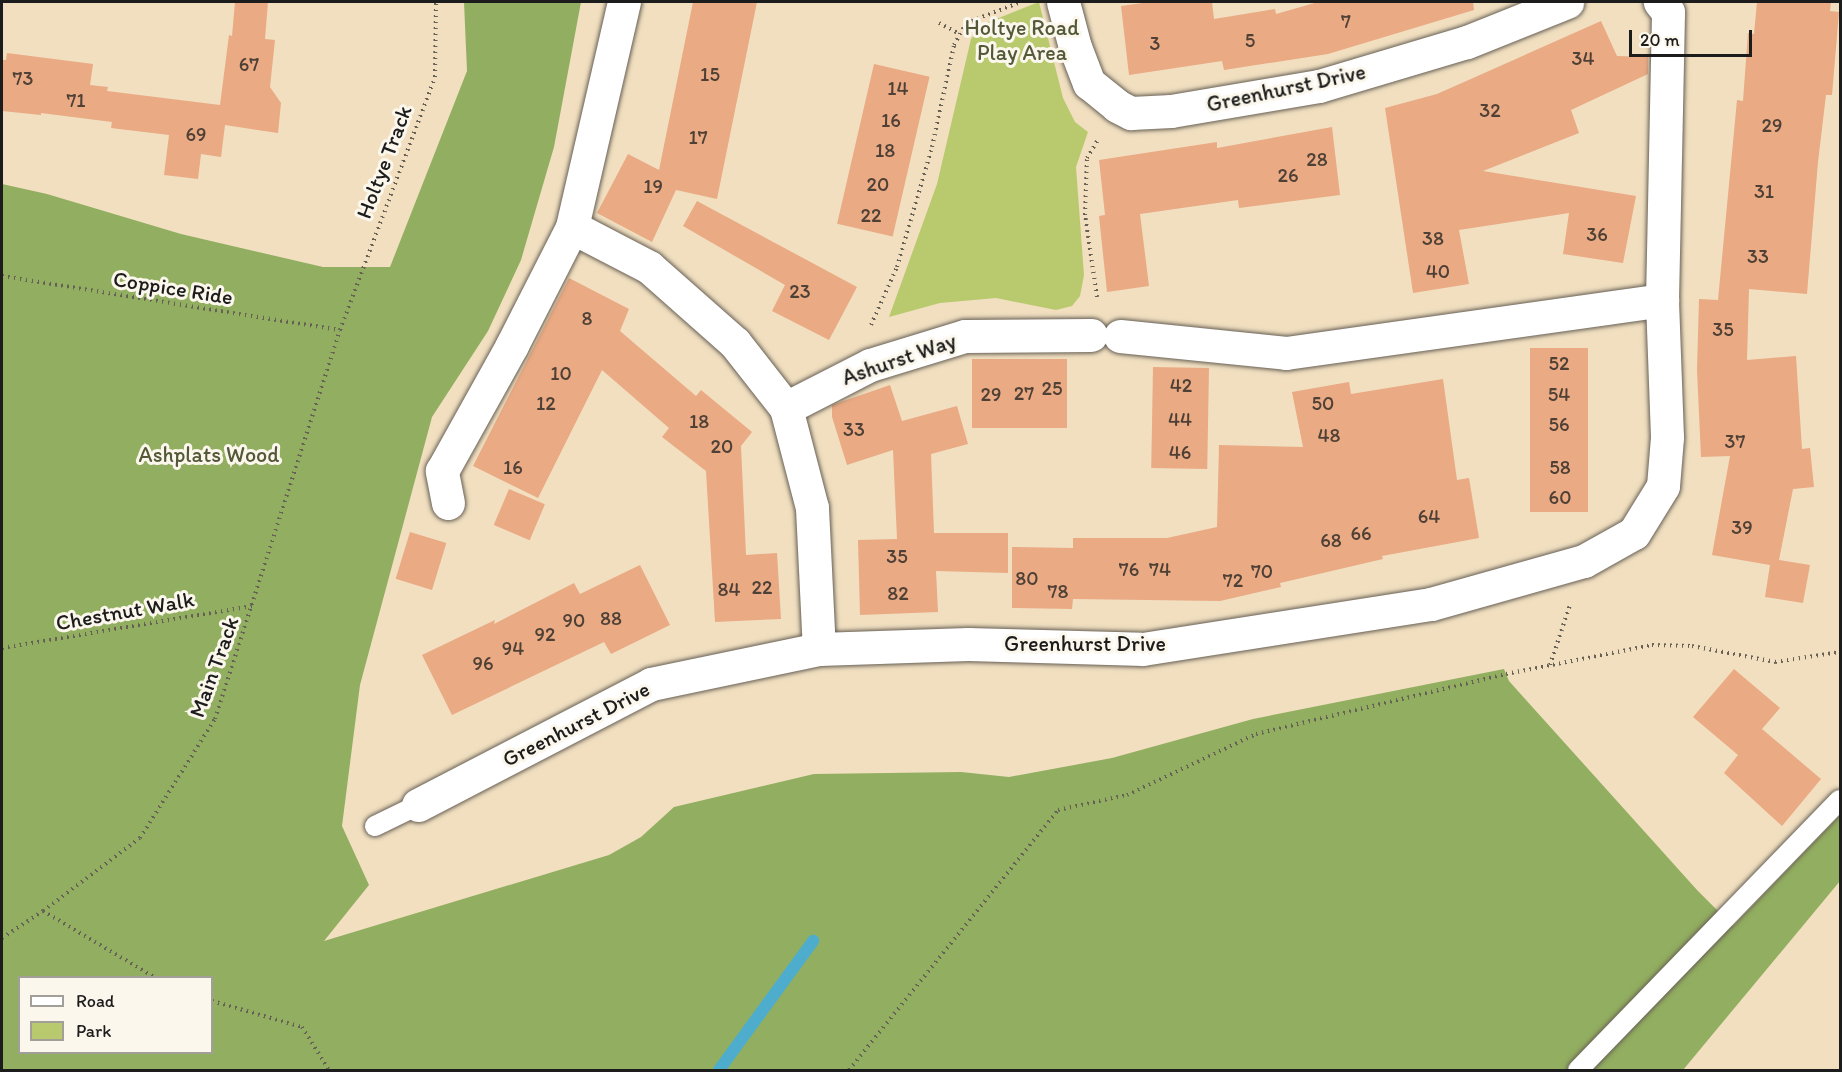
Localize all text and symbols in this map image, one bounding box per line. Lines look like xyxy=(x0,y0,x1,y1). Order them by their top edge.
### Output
house number: 7 xyxy=(1341,9,1351,33)
park label: Holtye Road Play Area xyxy=(965,14,1079,66)
scale bar xyxy=(1632,18,1755,56)
house number: 5 xyxy=(1245,28,1255,52)
text: 20 m xyxy=(1640,29,1680,51)
house number: 3 xyxy=(1150,31,1160,55)
house number: 34 xyxy=(1572,46,1594,70)
house number: 67 xyxy=(239,52,259,76)
street label: Greenhurst Drive xyxy=(1204,58,1368,118)
house number: 15 xyxy=(700,62,720,86)
house number: 73 xyxy=(13,66,33,90)
house number: 14 xyxy=(887,76,909,100)
house number: 71 xyxy=(66,88,86,112)
house number: 32 xyxy=(1479,98,1501,122)
street label: Holtye Track xyxy=(350,102,418,222)
house number: 16 xyxy=(881,108,901,132)
house number: 29 xyxy=(1762,113,1782,137)
house number: 69 xyxy=(185,122,207,146)
house number: 17 xyxy=(688,125,708,149)
house number: 18 xyxy=(875,138,895,162)
house number: 28 xyxy=(1306,147,1328,171)
house number: 26 xyxy=(1277,163,1299,187)
house number: 20 xyxy=(867,172,889,196)
house number: 19 xyxy=(643,174,663,198)
house number: 31 xyxy=(1754,179,1774,203)
house number: 22 xyxy=(860,203,882,227)
house number: 36 xyxy=(1586,222,1608,246)
house number: 38 xyxy=(1422,226,1444,250)
house number: 33 xyxy=(1747,244,1769,268)
house number: 40 xyxy=(1426,259,1450,283)
street label: Coppice Ride xyxy=(111,266,235,310)
house number: 23 xyxy=(789,279,811,303)
house number: 8 xyxy=(582,306,592,330)
house number: 35 xyxy=(1712,317,1734,341)
street label: Ashurst Way xyxy=(839,327,959,391)
house number: 52 xyxy=(1548,351,1570,375)
house number: 10 xyxy=(550,361,572,385)
house number: 42 xyxy=(1170,373,1192,397)
house number: 25 xyxy=(1041,376,1063,400)
house number: 27 xyxy=(1014,381,1034,405)
house number: 29 xyxy=(981,382,1001,406)
house number: 54 xyxy=(1548,382,1570,406)
house number: 12 xyxy=(536,391,556,415)
house number: 50 xyxy=(1312,391,1334,415)
house number: 44 xyxy=(1168,407,1192,431)
house number: 18 xyxy=(689,409,709,433)
house number: 56 xyxy=(1548,412,1570,436)
house number: 33 xyxy=(843,417,865,441)
house number: 48 xyxy=(1318,423,1340,447)
house number: 37 xyxy=(1725,429,1745,453)
house number: 20 xyxy=(711,434,733,458)
house number: 46 xyxy=(1169,440,1191,464)
park label: Ashplats Wood xyxy=(139,442,279,468)
house number: 16 xyxy=(503,455,523,479)
house number: 58 xyxy=(1549,455,1571,479)
house number: 60 xyxy=(1549,485,1571,509)
house number: 64 xyxy=(1418,504,1440,528)
house number: 39 xyxy=(1731,515,1753,539)
house number: 66 xyxy=(1350,521,1372,545)
house number: 68 xyxy=(1320,528,1342,552)
house number: 35 xyxy=(886,544,908,568)
house number: 76 xyxy=(1119,557,1139,581)
house number: 74 xyxy=(1149,557,1171,581)
house number: 70 xyxy=(1251,559,1273,583)
house number: 80 xyxy=(1015,566,1039,590)
house number: 72 xyxy=(1223,568,1243,592)
house number: 22 xyxy=(751,575,773,599)
house number: 84 xyxy=(718,577,740,601)
house number: 78 xyxy=(1048,579,1068,603)
house number: 82 xyxy=(887,581,909,605)
street label: Chestnut Walk xyxy=(54,586,196,636)
house number: 88 xyxy=(600,606,622,630)
house number: 90 xyxy=(563,608,585,632)
street label: Main Track xyxy=(184,614,244,720)
house number: 92 xyxy=(535,622,555,646)
street label: Greenhurst Drive xyxy=(1004,631,1166,657)
house number: 94 xyxy=(502,636,524,660)
house number: 96 xyxy=(472,651,494,675)
street label: Greenhurst Drive xyxy=(498,676,654,772)
legend xyxy=(18,976,213,1054)
text: Road xyxy=(76,990,115,1012)
text: Park xyxy=(76,1020,111,1042)

